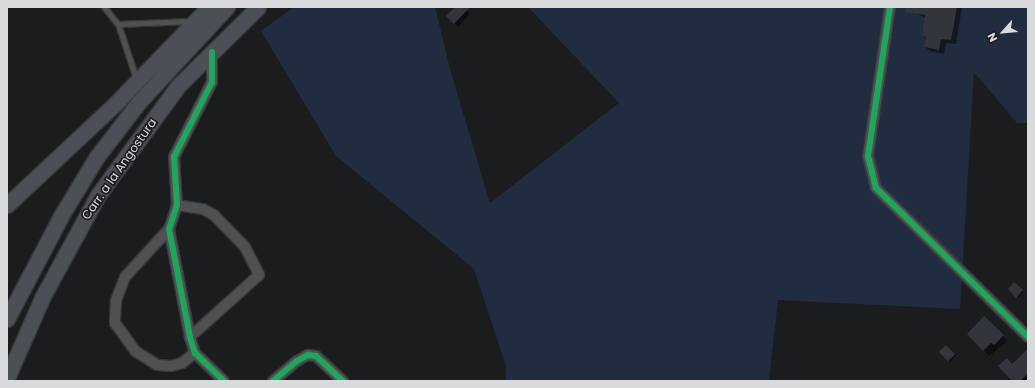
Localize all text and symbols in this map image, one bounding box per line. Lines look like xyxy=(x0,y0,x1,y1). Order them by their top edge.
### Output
north arrow xyxy=(983,12,1023,52)
text: N xyxy=(983,30,1001,45)
street label: Carr. a la Angostura xyxy=(79,116,159,222)

